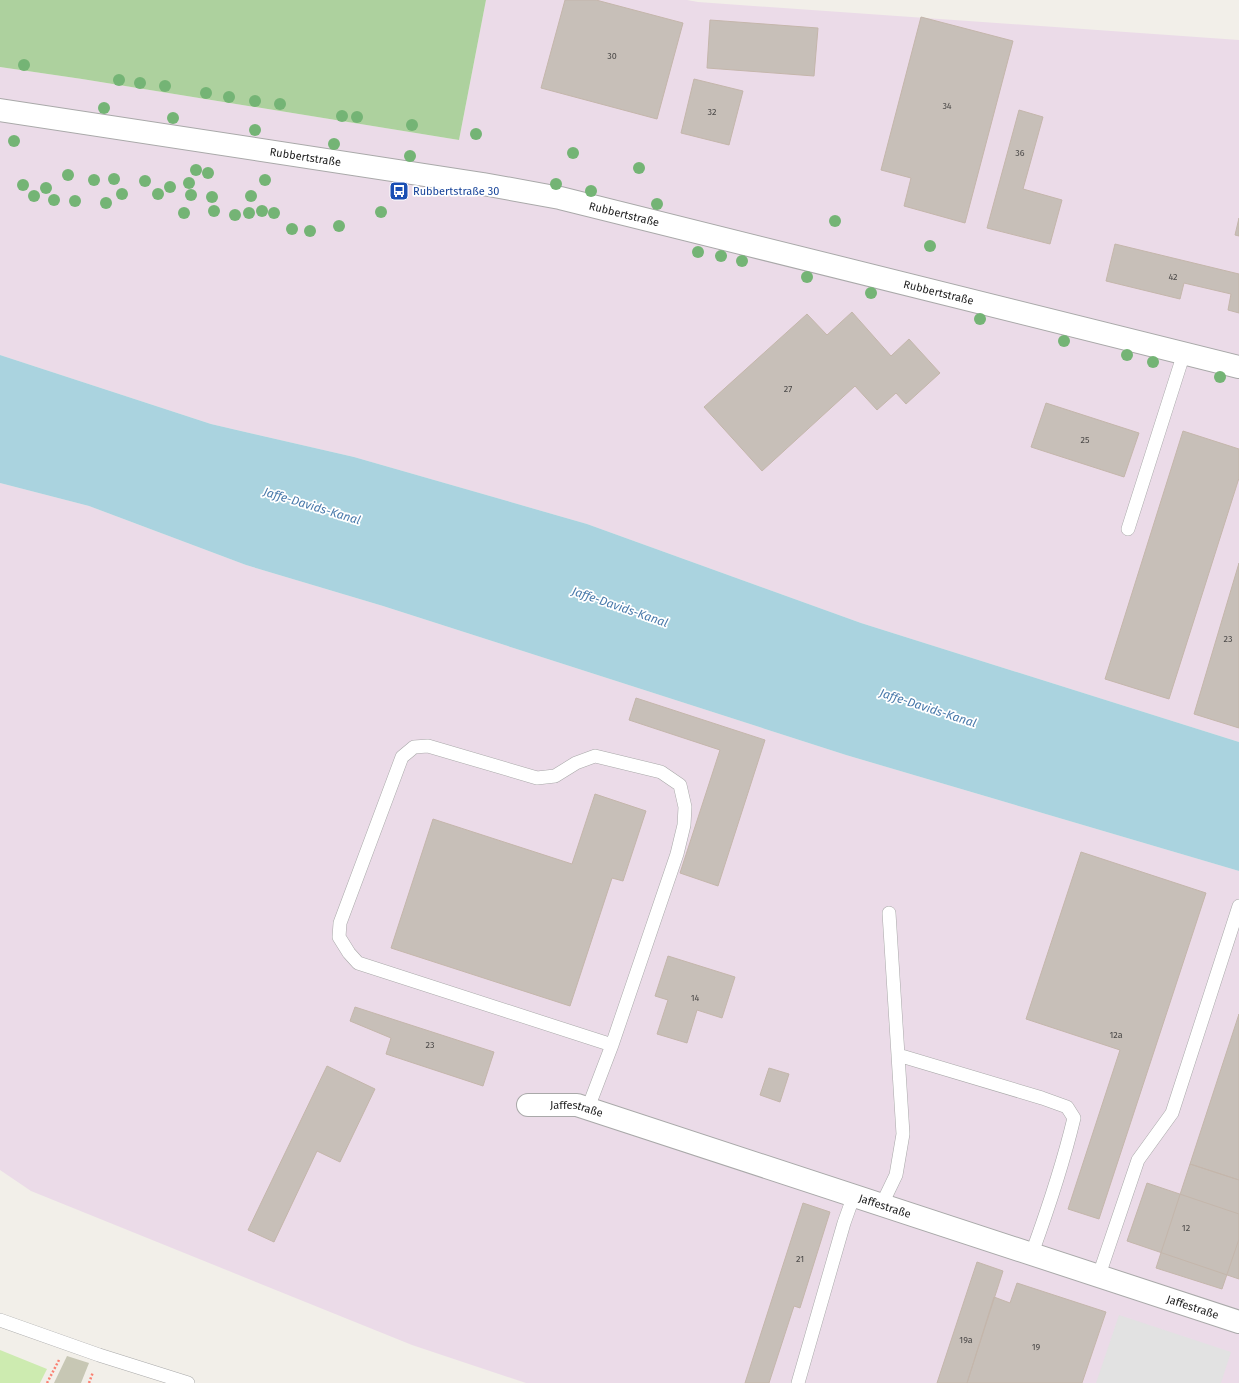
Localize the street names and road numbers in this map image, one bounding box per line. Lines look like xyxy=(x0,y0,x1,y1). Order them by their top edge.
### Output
street label: Rubbertstraße xyxy=(269,145,342,169)
street label: Rubbertstraße xyxy=(588,199,661,229)
street label: Rubbertstraße xyxy=(902,277,975,307)
street label: Jaffestraße xyxy=(550,1099,605,1120)
street label: Jaffestraße xyxy=(857,1191,913,1221)
street label: Jaffestraße xyxy=(1165,1292,1221,1321)

